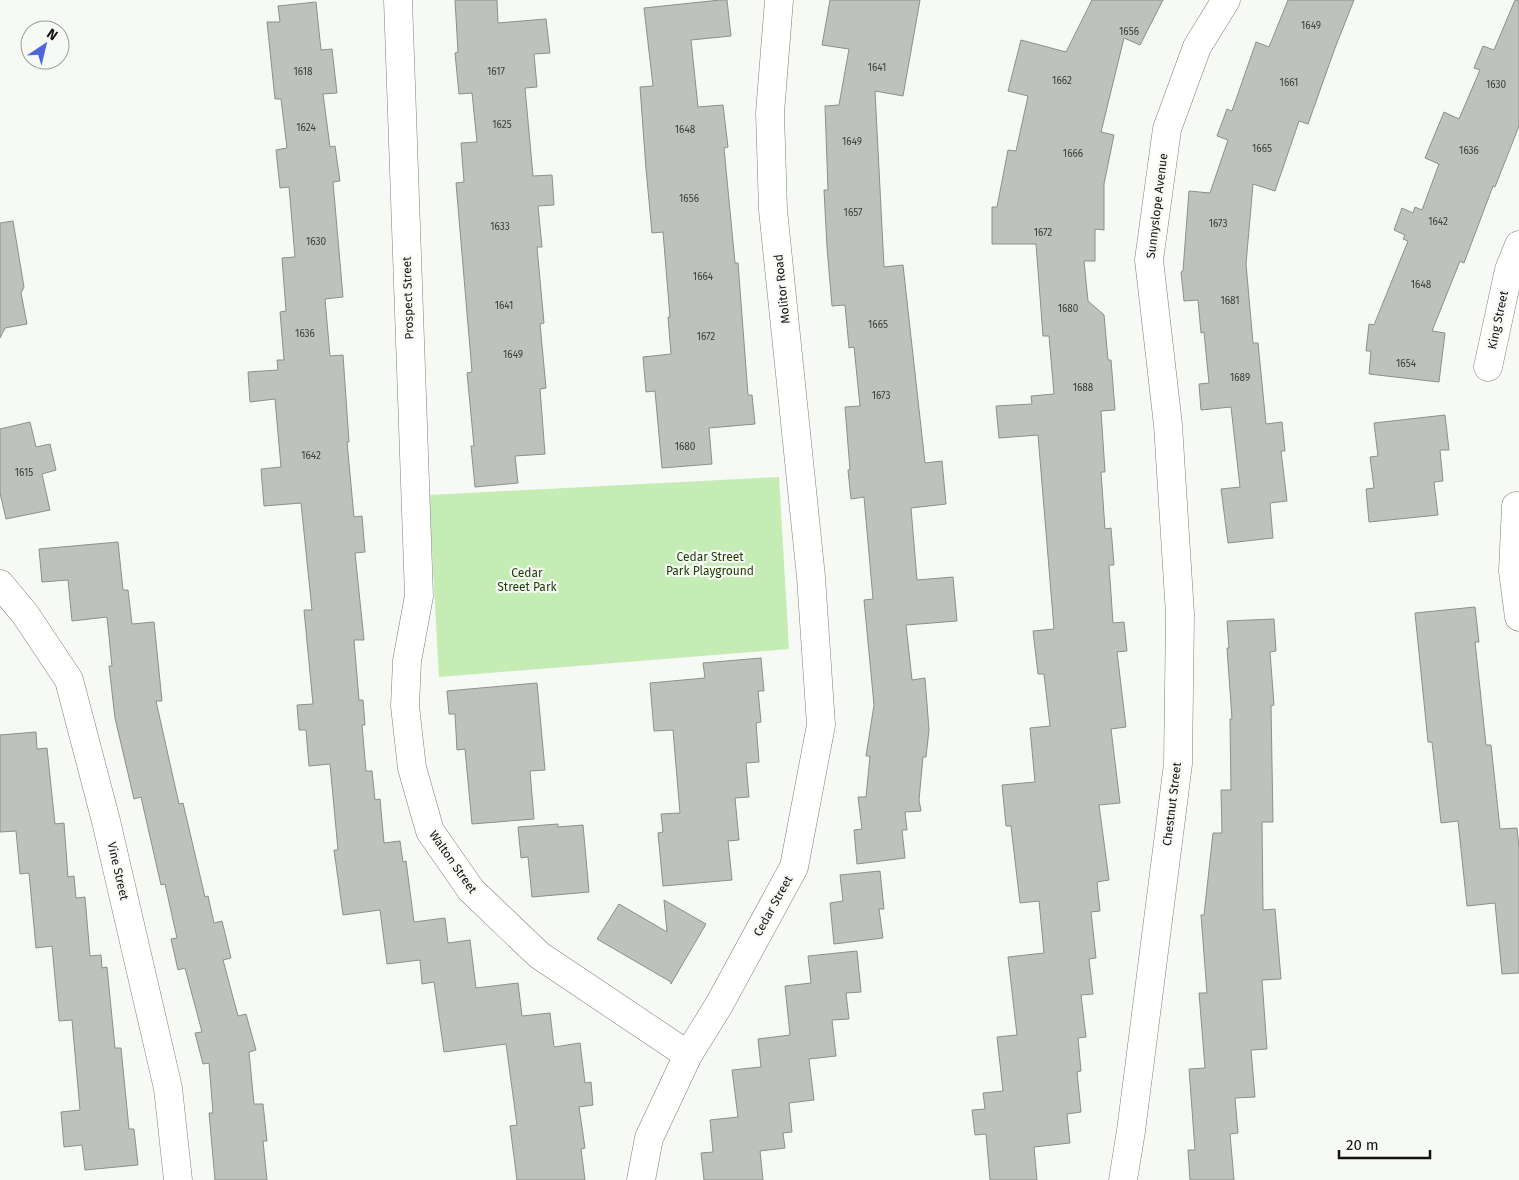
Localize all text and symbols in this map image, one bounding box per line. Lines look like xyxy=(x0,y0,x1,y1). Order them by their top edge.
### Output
north arrow xyxy=(20,20,70,70)
house number: 1649 xyxy=(1301,20,1321,32)
text: N xyxy=(43,25,61,44)
house number: 1656 xyxy=(1119,26,1139,38)
house number: 1641 xyxy=(868,62,886,74)
house number: 1618 xyxy=(293,66,313,78)
house number: 1617 xyxy=(487,66,506,78)
house number: 1662 xyxy=(1052,75,1072,87)
house number: 1661 xyxy=(1280,77,1298,89)
house number: 1630 xyxy=(1486,79,1506,91)
house number: 1625 xyxy=(492,119,512,131)
house number: 1624 xyxy=(296,122,316,134)
house number: 1648 xyxy=(675,124,696,136)
house number: 1649 xyxy=(842,136,862,148)
house number: 1665 xyxy=(1252,143,1272,155)
house number: 1636 xyxy=(1459,145,1479,157)
house number: 1666 xyxy=(1063,148,1083,160)
street label: Sunnyslope Avenue xyxy=(1144,153,1170,259)
house number: 1656 xyxy=(679,193,699,205)
house number: 1657 xyxy=(844,207,863,219)
house number: 1642 xyxy=(1428,216,1448,228)
house number: 1673 xyxy=(1209,218,1227,230)
house number: 1633 xyxy=(490,221,510,233)
house number: 1672 xyxy=(1034,227,1052,239)
house number: 1630 xyxy=(306,236,326,248)
street label: Molitor Road xyxy=(771,254,793,324)
street label: Prospect Street xyxy=(400,256,416,340)
house number: 1664 xyxy=(693,271,714,283)
house number: 1648 xyxy=(1411,279,1432,291)
street label: King Street xyxy=(1485,289,1511,351)
house number: 1681 xyxy=(1220,295,1240,307)
house number: 1641 xyxy=(495,300,513,312)
house number: 1680 xyxy=(1058,303,1079,315)
house number: 1665 xyxy=(868,319,888,331)
house number: 1636 xyxy=(295,328,315,340)
house number: 1672 xyxy=(697,331,715,343)
house number: 1649 xyxy=(503,349,523,361)
house number: 1654 xyxy=(1396,358,1417,370)
house number: 1689 xyxy=(1230,372,1250,384)
house number: 1688 xyxy=(1073,382,1094,394)
house number: 1673 xyxy=(872,390,890,402)
house number: 1680 xyxy=(675,441,696,453)
house number: 1642 xyxy=(301,450,321,462)
house number: 1615 xyxy=(15,467,33,479)
park label: Cedar Street Park Playground xyxy=(666,550,754,578)
park label: Cedar Street Park xyxy=(497,566,558,594)
street label: Chestnut Street xyxy=(1160,761,1184,847)
street label: Walton Street xyxy=(426,828,480,897)
street label: Vine Street xyxy=(105,840,132,902)
street label: Cedar Street xyxy=(751,873,796,939)
scale bar xyxy=(1339,1128,1430,1160)
text: 20 m xyxy=(1346,1136,1379,1154)

